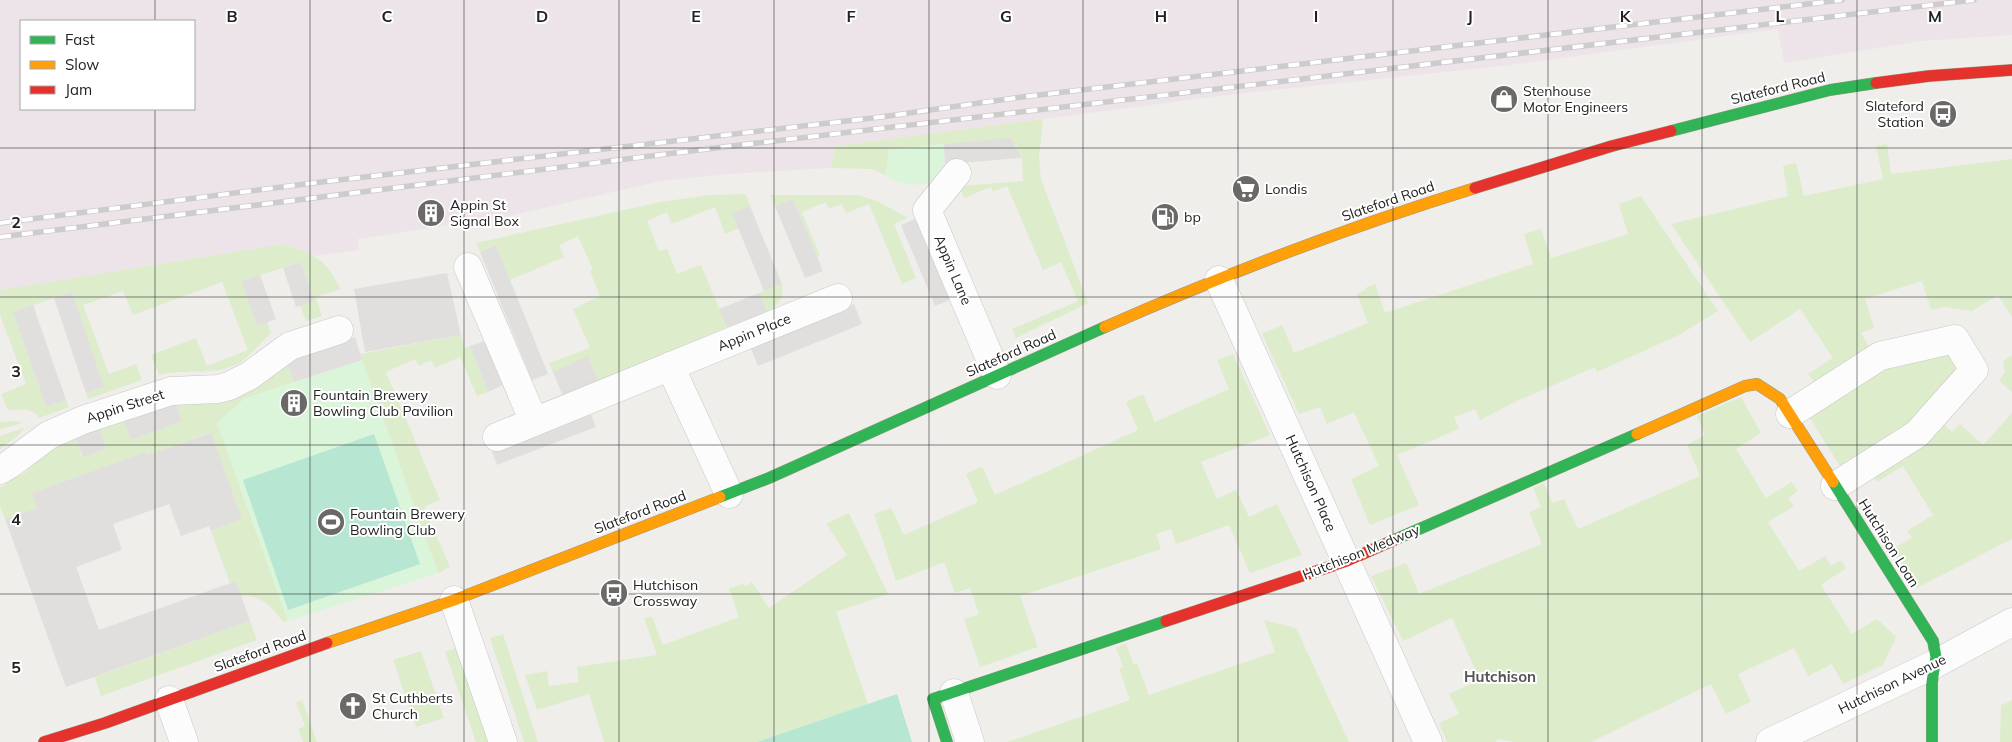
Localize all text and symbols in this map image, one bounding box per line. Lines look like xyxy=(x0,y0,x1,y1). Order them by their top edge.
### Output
text: B xyxy=(226,6,238,26)
text: C xyxy=(382,6,393,26)
text: D xyxy=(536,6,548,26)
text: E xyxy=(691,6,701,26)
text: F xyxy=(846,6,856,26)
text: G xyxy=(1000,6,1012,26)
text: H xyxy=(1155,6,1167,26)
text: I xyxy=(1314,6,1318,26)
text: J xyxy=(1467,6,1473,26)
text: K xyxy=(1620,6,1632,26)
text: L xyxy=(1776,6,1785,26)
text: M xyxy=(1928,6,1942,26)
legend xyxy=(20,20,195,110)
text: Fast xyxy=(65,30,95,49)
text: Slow xyxy=(65,55,99,74)
street label: Slateford Road xyxy=(1729,68,1827,108)
text: Jam xyxy=(65,80,92,99)
place label: Stenhouse Motor Engineers xyxy=(1523,82,1628,116)
shop icon: Stenhouse Motor Engineers xyxy=(1489,84,1519,114)
place label: Slateford Station xyxy=(1865,97,1924,131)
bus stop icon: Slateford Station xyxy=(1928,99,1958,129)
supermarket icon: Londis xyxy=(1231,174,1261,204)
street label: Slateford Road xyxy=(1339,177,1437,225)
place label: Londis xyxy=(1265,180,1307,198)
place label: Appin St Signal Box xyxy=(450,196,519,230)
building icon: Appin St Signal Box xyxy=(416,198,446,228)
fuel station icon: bp xyxy=(1150,202,1180,232)
place label: bp xyxy=(1184,208,1201,226)
text: 2 xyxy=(11,212,21,232)
street label: Appin Lane xyxy=(930,232,976,308)
street label: Appin Place xyxy=(715,309,793,355)
street label: Slateford Road xyxy=(963,325,1059,381)
text: 3 xyxy=(11,361,21,381)
street label: Appin Street xyxy=(84,385,166,427)
place label: Fountain Brewery Bowling Club Pavilion xyxy=(313,386,453,420)
building icon: Fountain Brewery Bowling Club Pavilion xyxy=(279,388,309,418)
street label: Hutchison Place xyxy=(1282,432,1340,534)
street label: Slateford Road xyxy=(592,486,688,538)
street label: Hutchison Loan xyxy=(1855,495,1923,591)
place label: Fountain Brewery Bowling Club xyxy=(350,505,466,539)
sports icon: Fountain Brewery Bowling Club xyxy=(316,507,346,537)
text: 4 xyxy=(11,509,21,529)
street label: Hutchison Medway xyxy=(1300,520,1423,584)
place label: Hutchison Crossway xyxy=(633,576,698,610)
bus stop icon: Hutchison Crossway xyxy=(599,578,629,608)
street label: Slateford Road xyxy=(211,626,309,676)
street label: Hutchison Avenue xyxy=(1835,650,1949,718)
text: 5 xyxy=(11,657,21,677)
district label: Hutchison xyxy=(1464,667,1536,686)
place label: St Cuthberts Church xyxy=(372,689,453,723)
church icon: St Cuthberts Church xyxy=(338,691,368,721)

